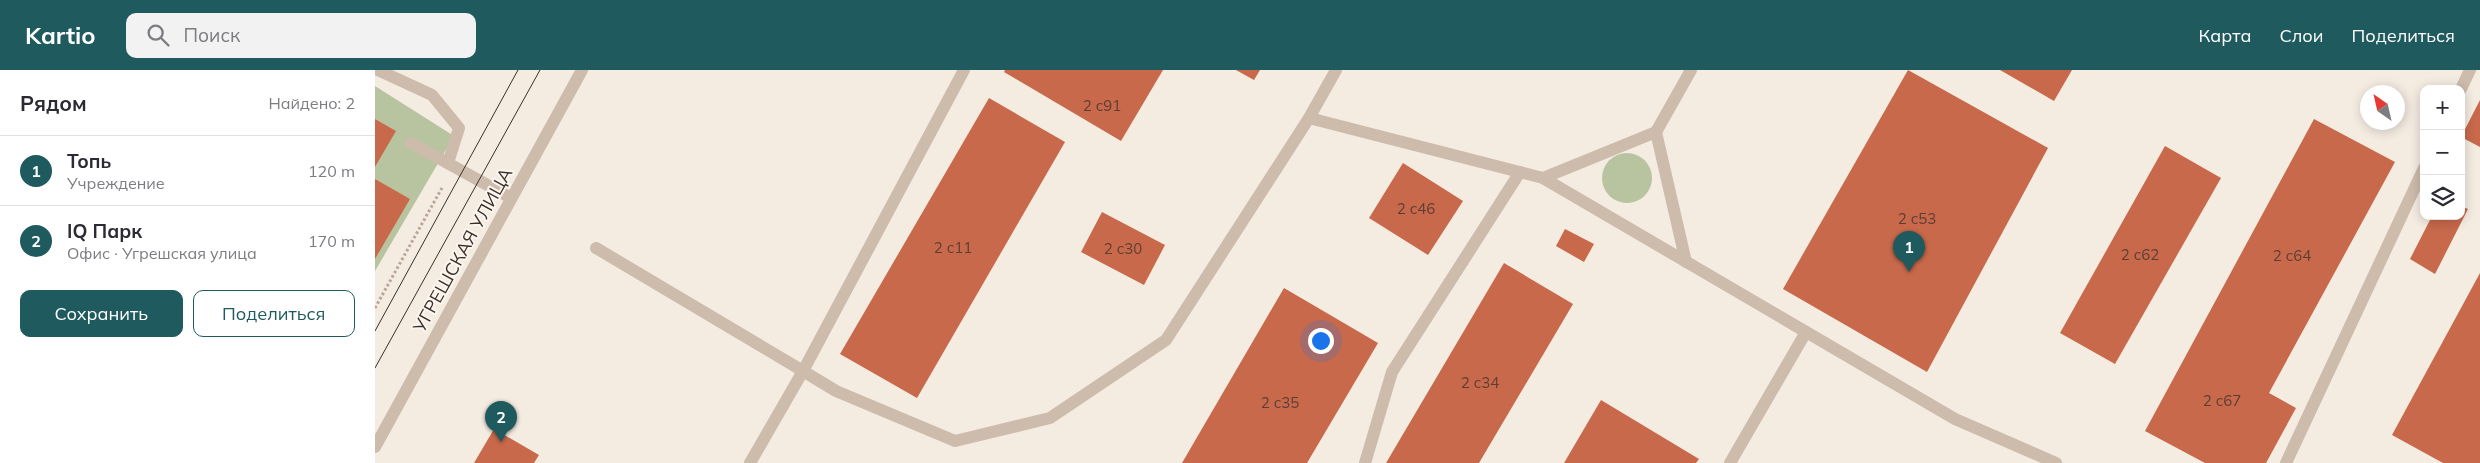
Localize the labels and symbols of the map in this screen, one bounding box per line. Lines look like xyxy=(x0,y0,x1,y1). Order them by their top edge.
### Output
north arrow xyxy=(2360,85,2405,130)
house number: 2 с91 xyxy=(1083,96,1121,115)
street label: УГРЕШСКАЯ УЛИЦА xyxy=(407,163,517,337)
house number: 2 с46 xyxy=(1397,199,1435,218)
house number: 2 с53 xyxy=(1898,209,1936,228)
pin: 1 xyxy=(1893,231,1925,272)
house number: 2 с11 xyxy=(934,238,972,257)
house number: 2 с30 xyxy=(1104,239,1142,258)
house number: 2 с62 xyxy=(2121,245,2159,264)
house number: 2 с64 xyxy=(2273,246,2311,265)
your location xyxy=(1308,328,1334,354)
house number: 2 c34 xyxy=(1461,373,1499,392)
house number: 2 с67 xyxy=(2203,391,2241,410)
house number: 2 с35 xyxy=(1261,393,1299,412)
pin: 2 xyxy=(485,401,517,442)

